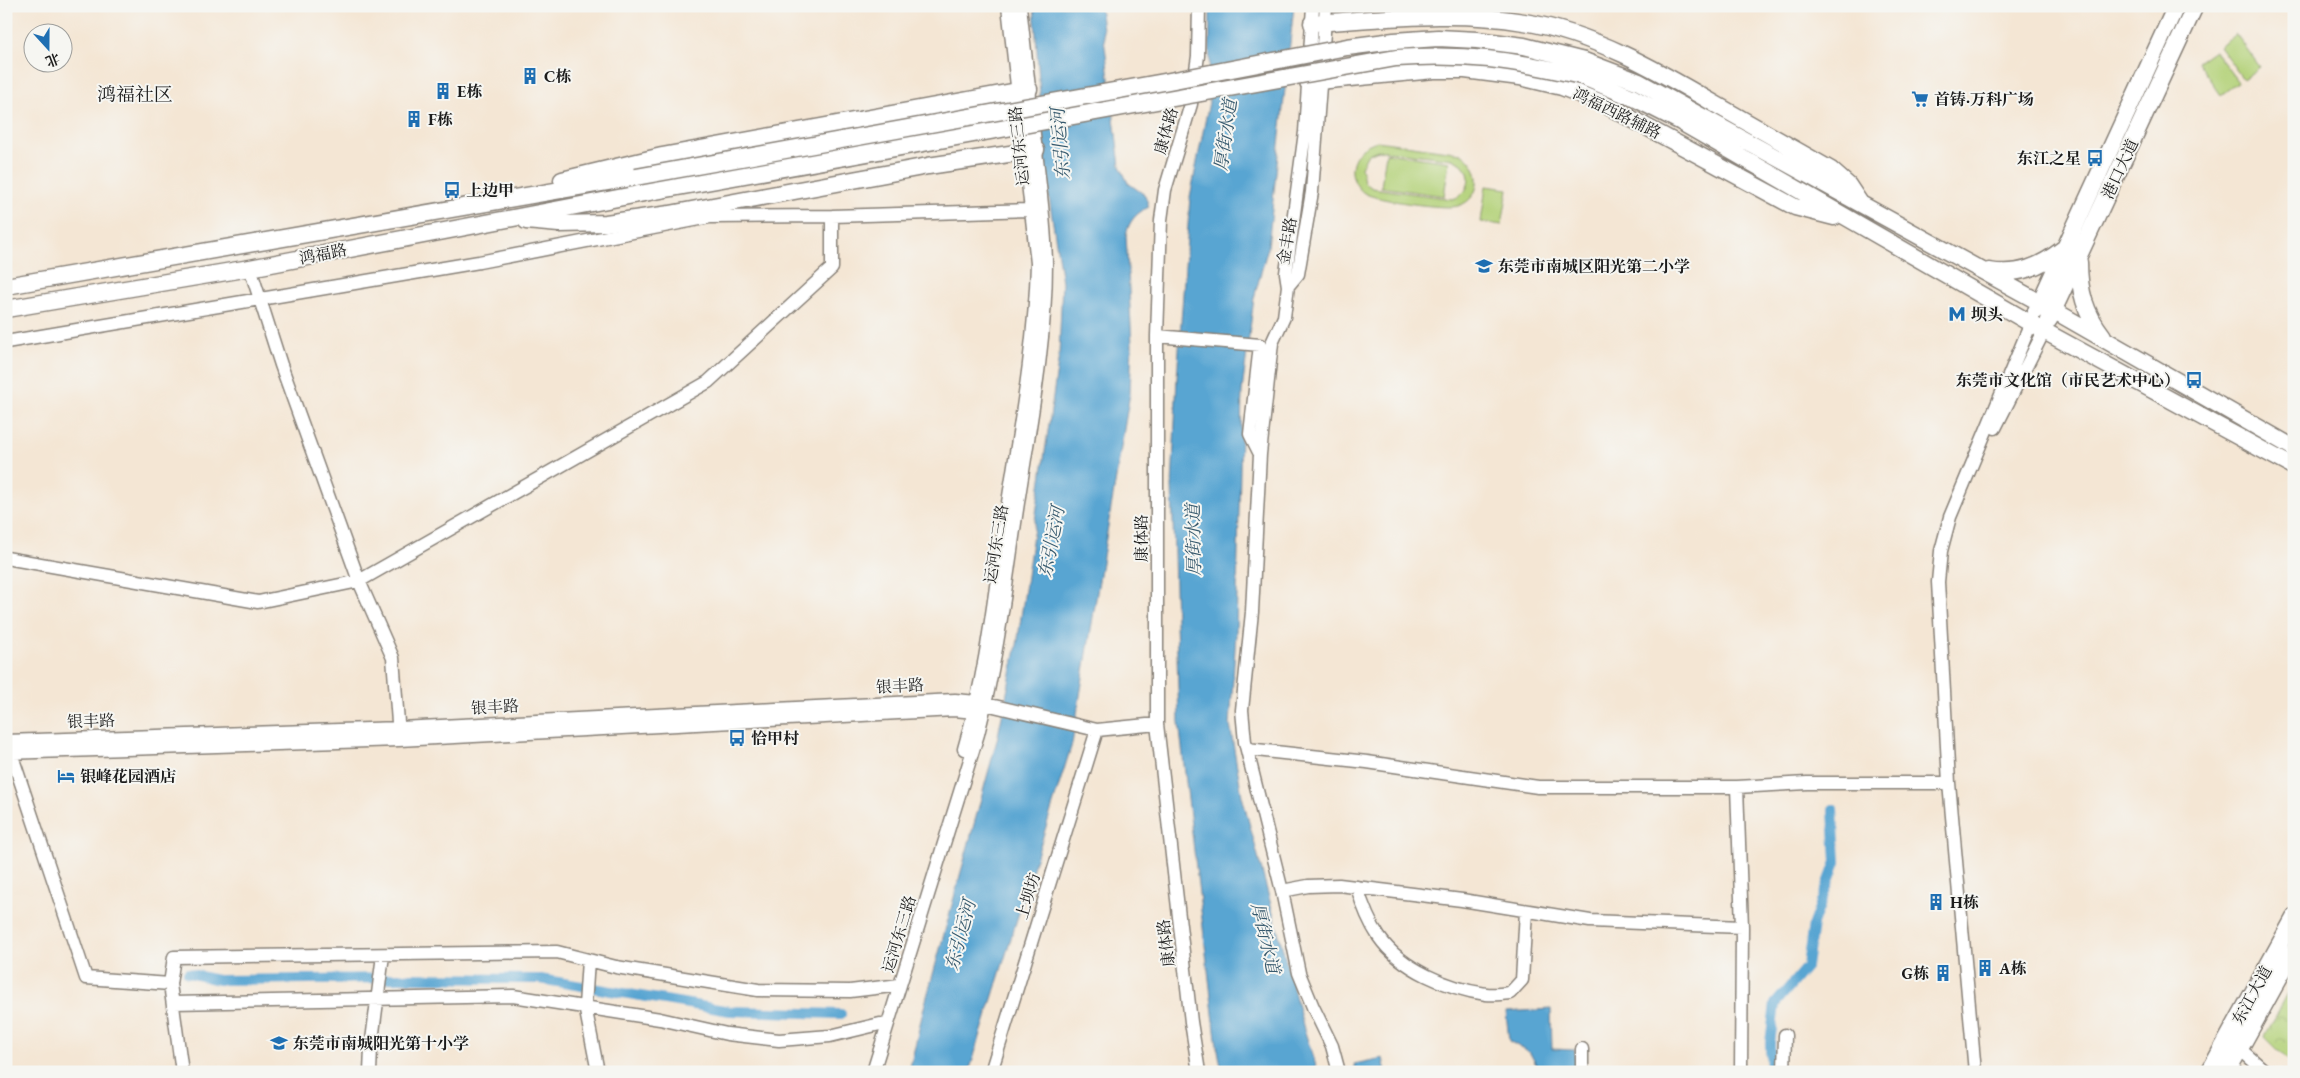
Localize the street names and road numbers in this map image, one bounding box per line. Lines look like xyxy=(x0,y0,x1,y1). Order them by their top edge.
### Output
street label: 鸿福西路辅路 xyxy=(1569,83,1665,143)
street label: 运河东三路 xyxy=(1004,105,1034,187)
street label: 康体路 xyxy=(1149,105,1183,157)
street label: 港口大道 xyxy=(2097,136,2143,202)
street label: 金丰路 xyxy=(1272,216,1302,266)
street label: 鸿福路 xyxy=(297,239,349,269)
street label: 运河东三路 xyxy=(979,503,1013,585)
street label: 康体路 xyxy=(1131,514,1152,562)
street label: 银丰路 xyxy=(875,674,925,698)
street label: 银丰路 xyxy=(470,695,520,719)
street label: 银丰路 xyxy=(67,710,115,732)
street label: 上坝坊 xyxy=(1011,870,1045,922)
street label: 运河东三路 xyxy=(877,893,921,975)
street label: 康体路 xyxy=(1153,918,1179,968)
street label: 东江大道 xyxy=(2227,962,2277,1028)

